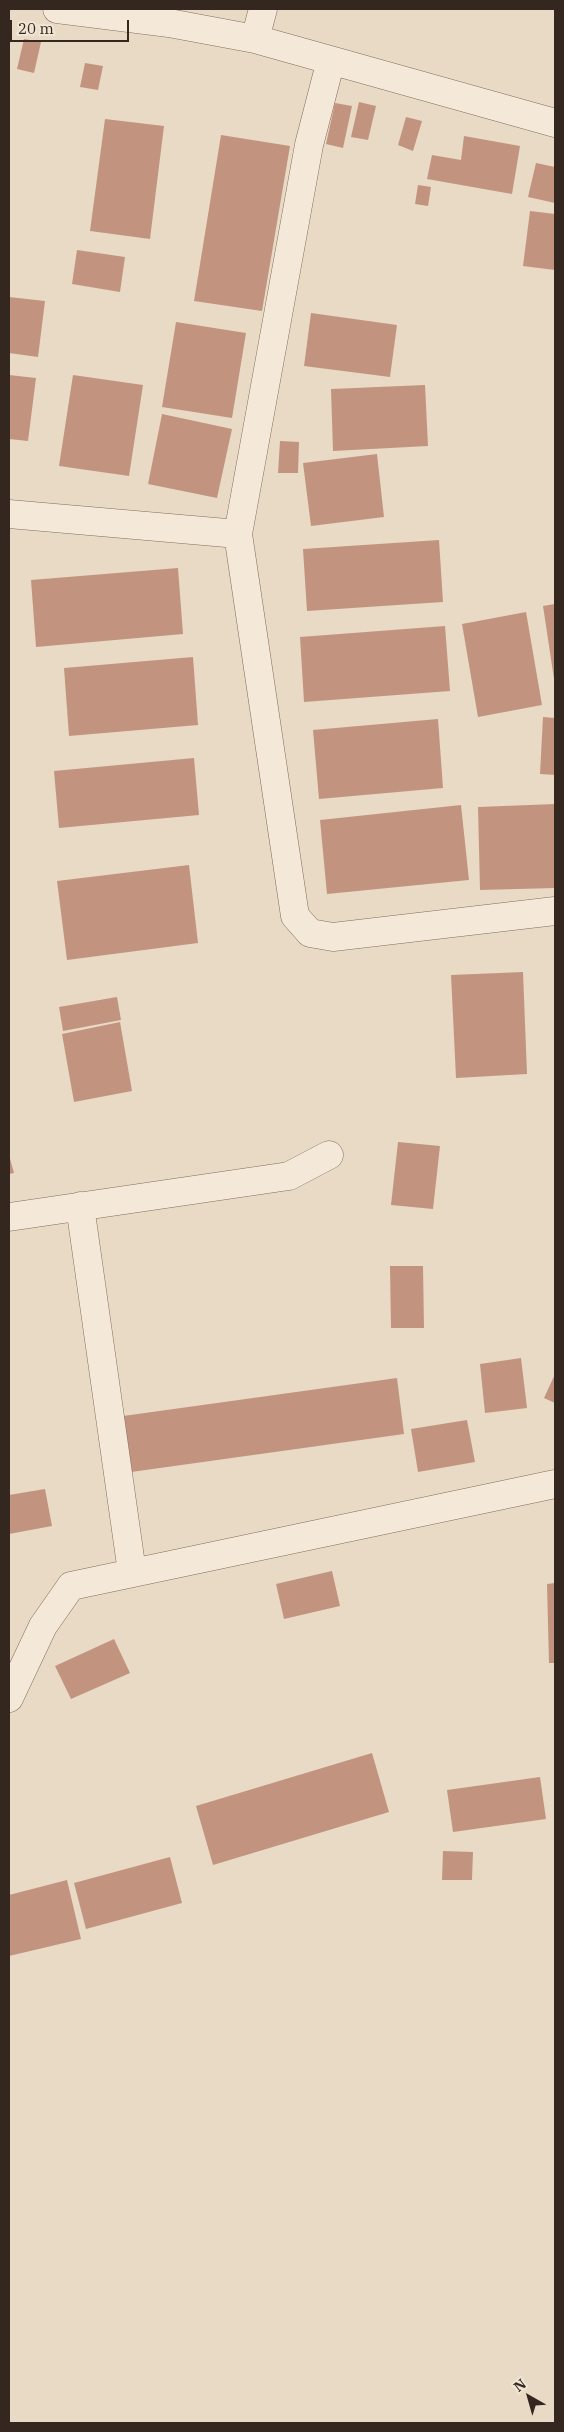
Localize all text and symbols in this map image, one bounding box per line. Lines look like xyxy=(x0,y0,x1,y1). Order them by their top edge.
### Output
scale bar xyxy=(12,10,131,42)
text: 20 m xyxy=(18,19,54,38)
north arrow xyxy=(504,2372,554,2422)
text: N xyxy=(510,2375,530,2396)

